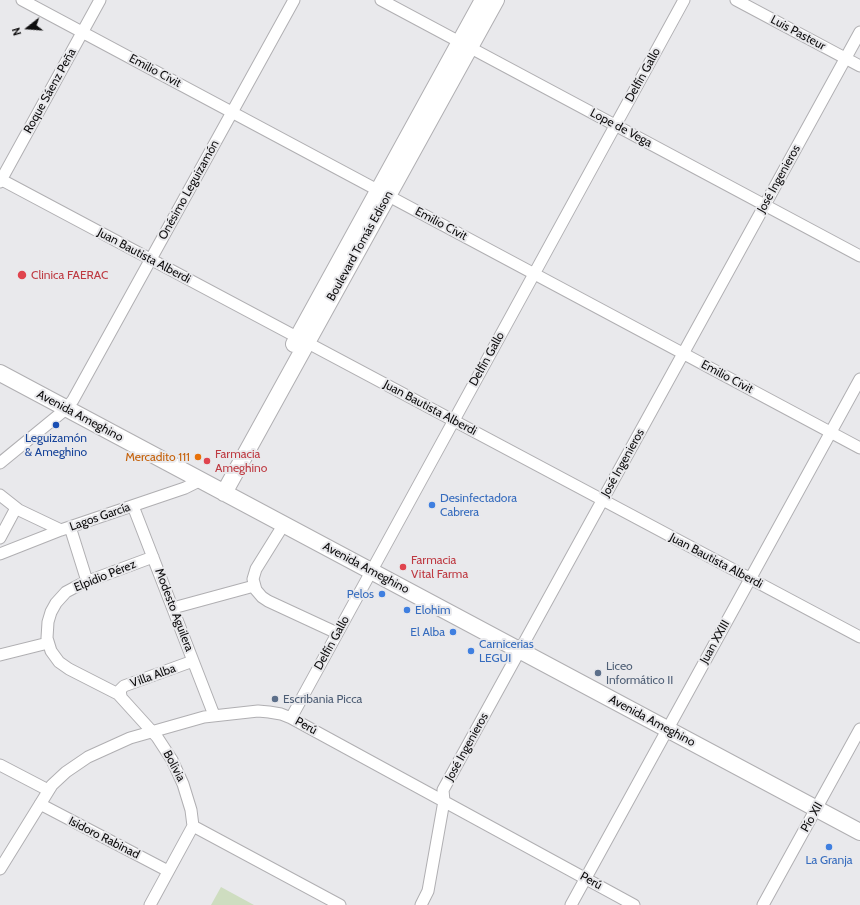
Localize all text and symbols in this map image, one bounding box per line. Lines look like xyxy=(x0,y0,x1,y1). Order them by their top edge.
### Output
north arrow xyxy=(8,8,48,48)
street label: Luis Pasteur xyxy=(768,13,828,53)
text: N xyxy=(9,26,24,37)
street label: Delfín Gallo xyxy=(622,45,664,105)
street label: Roque Sáenz Peña xyxy=(21,46,79,136)
street label: Emilio Civit xyxy=(126,51,184,91)
street label: Lope de Vega xyxy=(588,106,654,150)
street label: Onésimo Leguizamón xyxy=(156,138,222,242)
street label: José Ingenieros xyxy=(754,142,804,216)
street label: Boulevard Tomás Edison xyxy=(324,189,396,303)
street label: Emilio Civit xyxy=(412,204,470,244)
street label: Juan Bautista Alberdi xyxy=(95,225,193,287)
place label: Clinica FAERAC xyxy=(31,268,108,282)
marker: Clinica FAERAC xyxy=(16,269,28,281)
street label: Delfín Gallo xyxy=(466,329,508,389)
street label: Emilio Civit xyxy=(698,357,756,397)
street label: Juan Bautista Alberdi xyxy=(381,377,479,439)
street label: Avenida Ameghino xyxy=(34,387,126,445)
marker: Leguizamón & Ameghino xyxy=(51,420,61,430)
street label: José Ingenieros xyxy=(598,426,648,500)
place label: Leguizamón & Ameghino xyxy=(25,431,87,459)
place label: Farmacia Ameghino xyxy=(215,447,267,475)
place label: Mercadito 111 xyxy=(125,450,190,464)
marker: Mercadito 111 xyxy=(193,452,203,462)
marker: Farmacia Ameghino xyxy=(202,456,212,466)
place label: Desinfectadora Cabrera xyxy=(440,491,517,519)
street label: Lagos García xyxy=(68,500,132,534)
marker: Desinfectadora Cabrera xyxy=(427,500,437,510)
street label: Juan Bautista Alberdi xyxy=(667,530,765,592)
street label: Avenida Ameghino xyxy=(320,539,412,597)
place label: Farmacia Vital Farma xyxy=(411,553,468,581)
street label: Elpidio Pérez xyxy=(72,557,138,595)
marker: Farmacia Vital Farma xyxy=(398,562,408,572)
street label: Modesto Aguilera xyxy=(152,566,196,654)
place label: Pelos xyxy=(347,587,374,601)
marker: Pelos xyxy=(377,589,387,599)
place label: Elohim xyxy=(415,603,451,617)
marker: Elohim xyxy=(402,605,412,615)
street label: Delfín Gallo xyxy=(311,613,353,673)
street label: Juan XXIII xyxy=(697,618,733,666)
place label: El Alba xyxy=(410,625,445,639)
marker: El Alba xyxy=(448,627,458,637)
place label: Carnicerias LEGUI xyxy=(479,637,534,665)
marker: Carnicerias LEGUI xyxy=(466,646,476,656)
place label: Liceo Informático II xyxy=(606,659,673,687)
street label: Villa Alba xyxy=(128,661,178,691)
marker: Liceo Informático II xyxy=(593,668,603,678)
place label: Escribania Picca xyxy=(283,692,362,706)
street label: Avenida Ameghino xyxy=(606,692,698,750)
marker: Escribania Picca xyxy=(270,694,280,704)
street label: José Ingenieros xyxy=(442,710,492,784)
street label: Perú xyxy=(292,714,320,738)
street label: Bolivia xyxy=(160,748,188,784)
street label: Pío XII xyxy=(798,800,826,834)
street label: Isidoro Rabinad xyxy=(66,814,142,862)
marker: La Granja xyxy=(824,842,834,852)
place label: La Granja xyxy=(806,853,852,867)
street label: Perú xyxy=(577,869,605,893)

